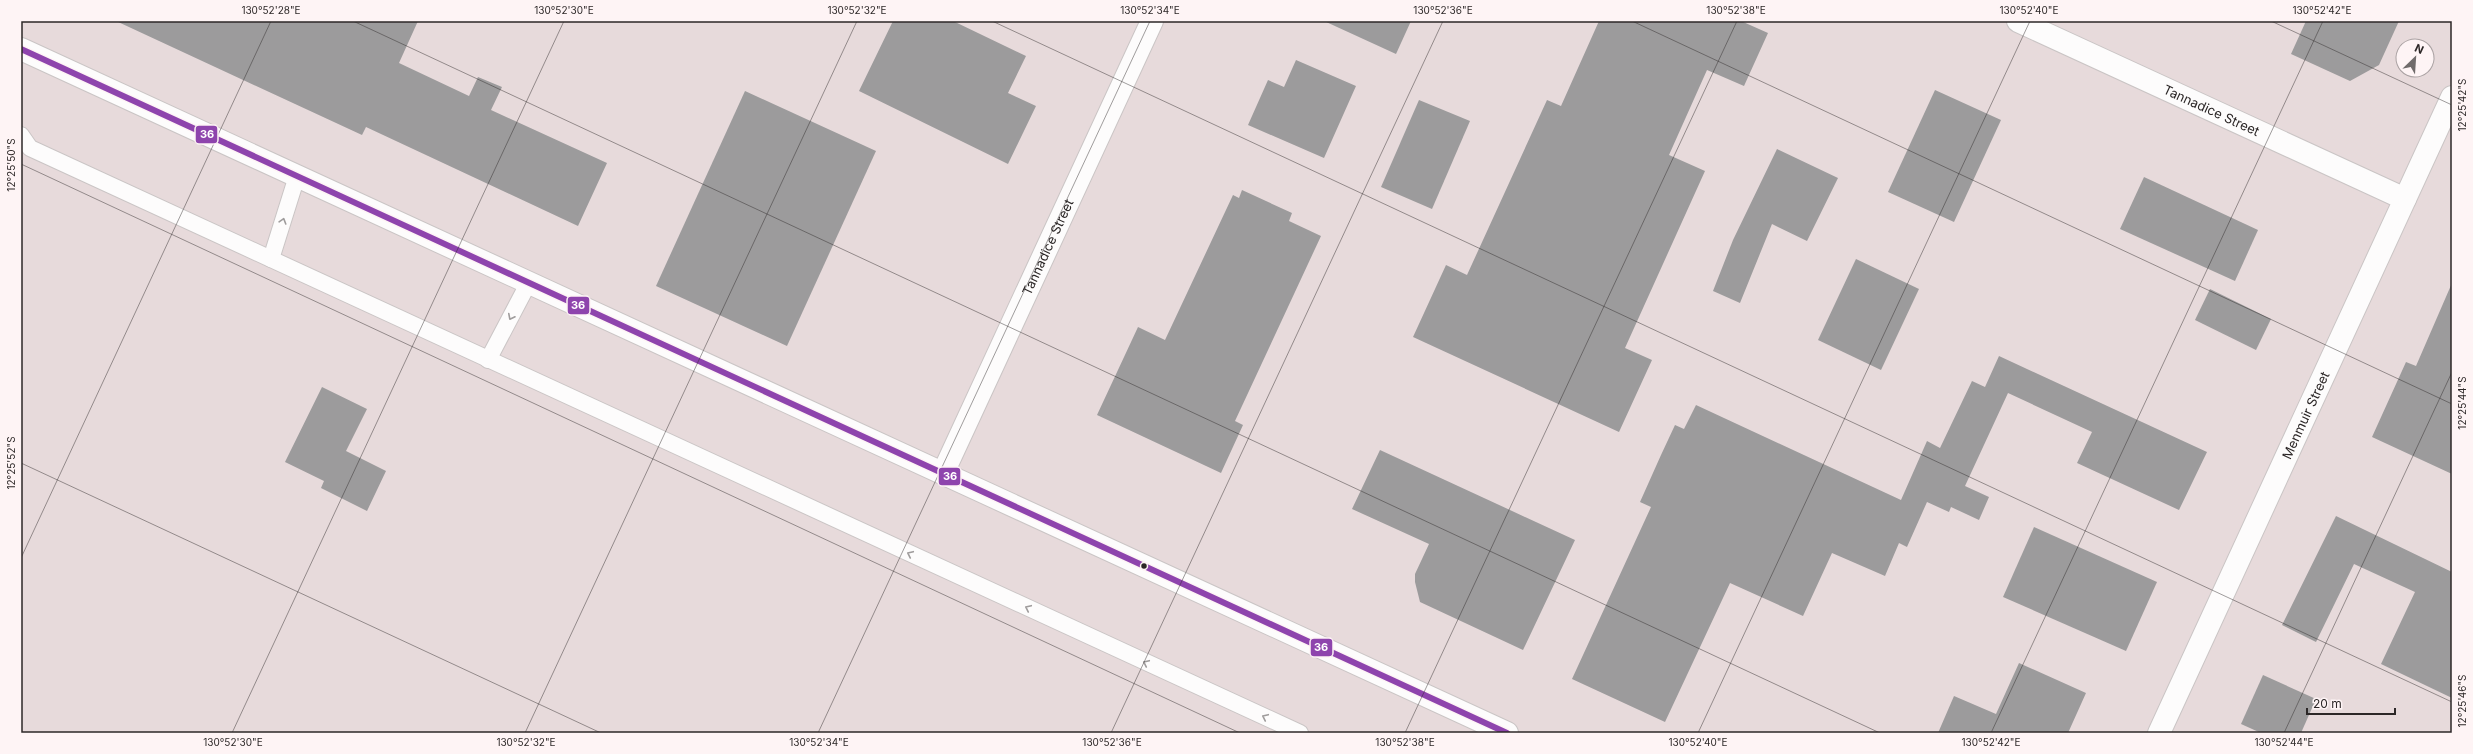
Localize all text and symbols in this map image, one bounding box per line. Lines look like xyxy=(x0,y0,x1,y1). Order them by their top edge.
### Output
text: 130°52'28"E xyxy=(241,4,301,16)
text: 130°52'30"E xyxy=(534,4,594,16)
text: 130°52'32"E xyxy=(827,4,887,16)
text: 130°52'34"E xyxy=(1120,4,1180,16)
text: 130°52'36"E xyxy=(1413,4,1473,16)
text: 130°52'38"E xyxy=(1706,4,1766,16)
text: 130°52'40"E xyxy=(1999,4,2059,16)
text: 130°52'42"E xyxy=(2293,4,2351,16)
north arrow xyxy=(2395,38,2435,78)
text: N xyxy=(2412,41,2426,57)
text: 12°25'42"S xyxy=(2456,79,2468,131)
street label: Tannadice Street xyxy=(2161,81,2262,139)
line badge: 36 xyxy=(195,125,218,144)
text: 36 xyxy=(200,127,214,141)
text: 12°25'50"S xyxy=(5,138,17,192)
street label: Tannadice Street xyxy=(1018,196,1077,298)
one-way arrow xyxy=(278,218,287,225)
line badge: 36 xyxy=(567,296,590,315)
text: 36 xyxy=(571,298,585,312)
one-way arrow xyxy=(508,313,515,320)
street label: Menmuir Street xyxy=(2278,369,2333,461)
text: 12°25'44"S xyxy=(2456,376,2468,430)
text: 12°25'52"S xyxy=(5,436,17,490)
line badge: 36 xyxy=(938,467,961,486)
text: 36 xyxy=(943,469,957,483)
one-way arrow xyxy=(907,551,914,559)
unlabelled marker xyxy=(1139,561,1149,571)
one-way arrow xyxy=(1025,605,1033,613)
line badge: 36 xyxy=(1310,638,1333,657)
text: 36 xyxy=(1314,640,1328,654)
one-way arrow xyxy=(1143,659,1150,667)
text: 12°25'46"S xyxy=(2456,674,2468,728)
scale bar xyxy=(2307,690,2395,716)
text: 20 m xyxy=(2313,696,2342,711)
one-way arrow xyxy=(1261,714,1269,722)
text: 130°52'30"E xyxy=(203,736,263,748)
text: 130°52'32"E xyxy=(496,736,556,748)
text: 130°52'34"E xyxy=(789,736,849,748)
text: 130°52'36"E xyxy=(1082,736,1142,748)
text: 130°52'38"E xyxy=(1375,736,1435,748)
text: 130°52'40"E xyxy=(1668,736,1728,748)
text: 130°52'42"E xyxy=(1962,736,2020,748)
text: 130°52'44"E xyxy=(2254,736,2314,748)

